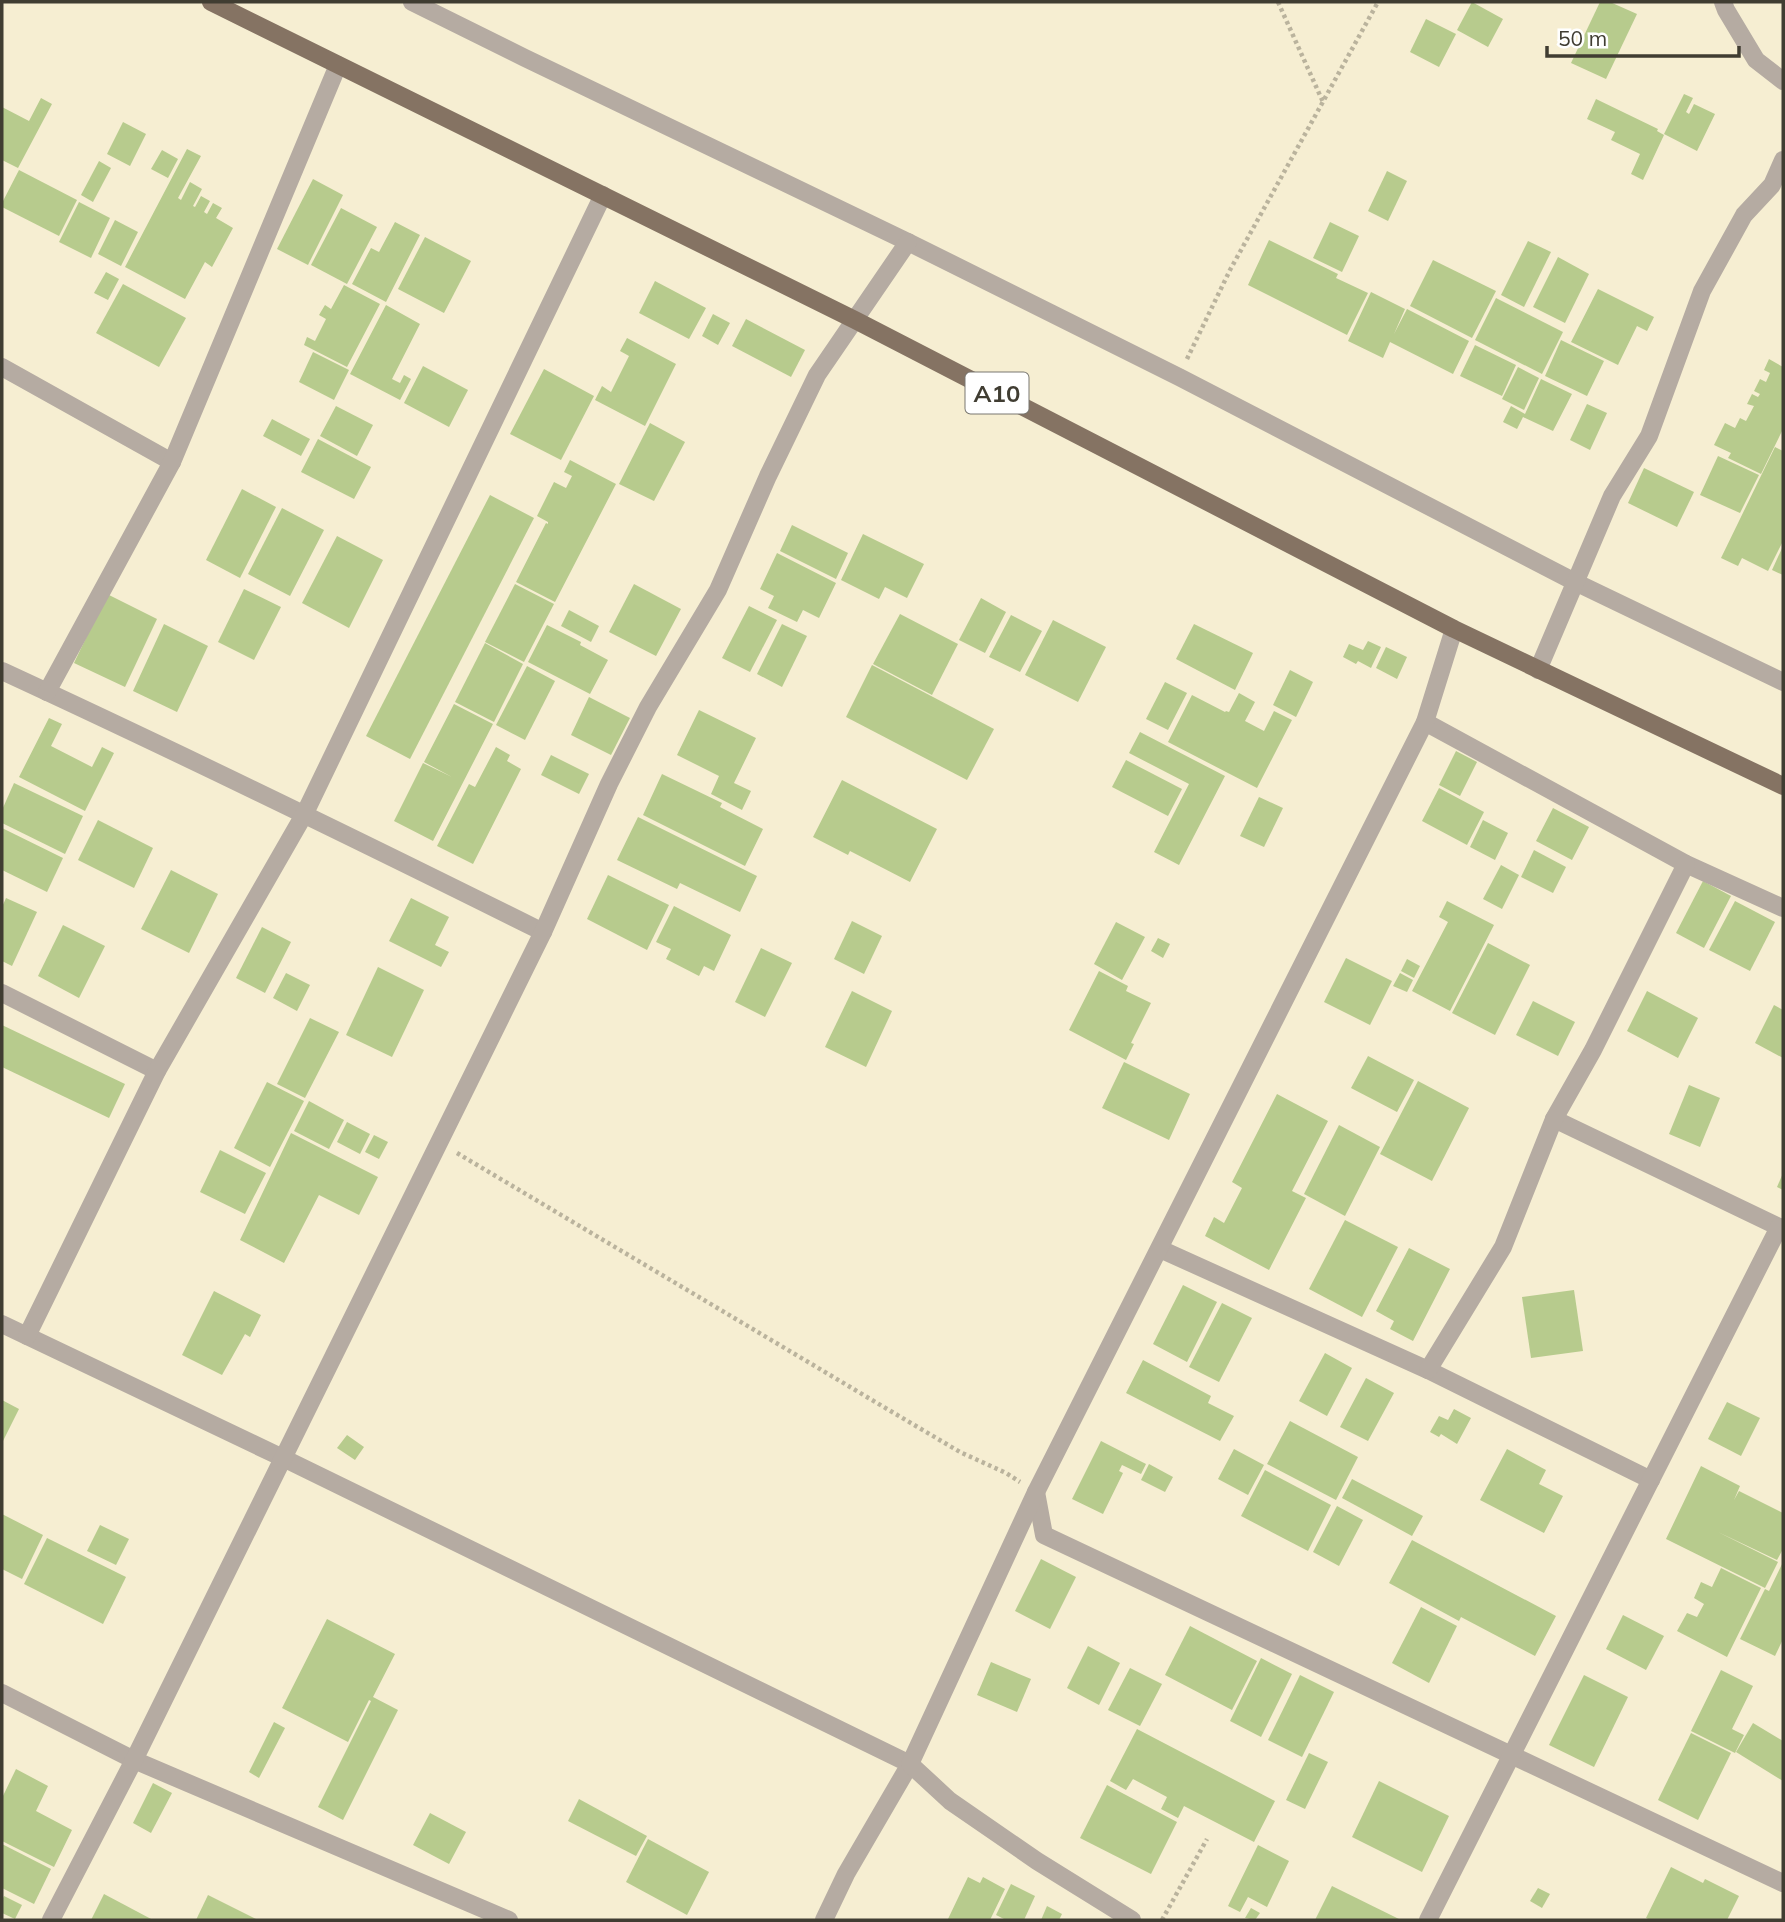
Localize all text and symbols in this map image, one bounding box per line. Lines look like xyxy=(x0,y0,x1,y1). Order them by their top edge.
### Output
scale bar xyxy=(1547,14,1740,58)
text: 50 m xyxy=(1558,25,1607,51)
road number: A10 xyxy=(965,372,1028,414)

